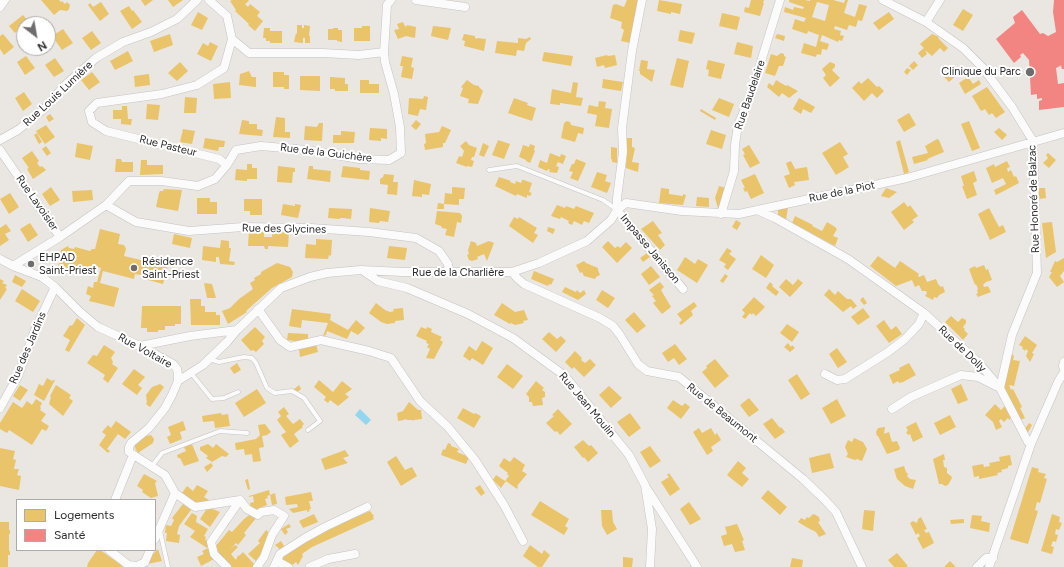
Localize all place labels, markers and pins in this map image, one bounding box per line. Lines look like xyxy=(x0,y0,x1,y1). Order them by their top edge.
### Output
place label: Clinique du Parc xyxy=(941,65,1021,79)
marker: Clinique du Parc xyxy=(1024,66,1036,78)
place label: EHPAD Saint-Priest xyxy=(39,251,97,277)
place label: Résidence Saint-Priest xyxy=(142,255,200,281)
marker: EHPAD Saint-Priest xyxy=(26,259,36,269)
marker: Résidence Saint-Priest xyxy=(129,263,139,273)

